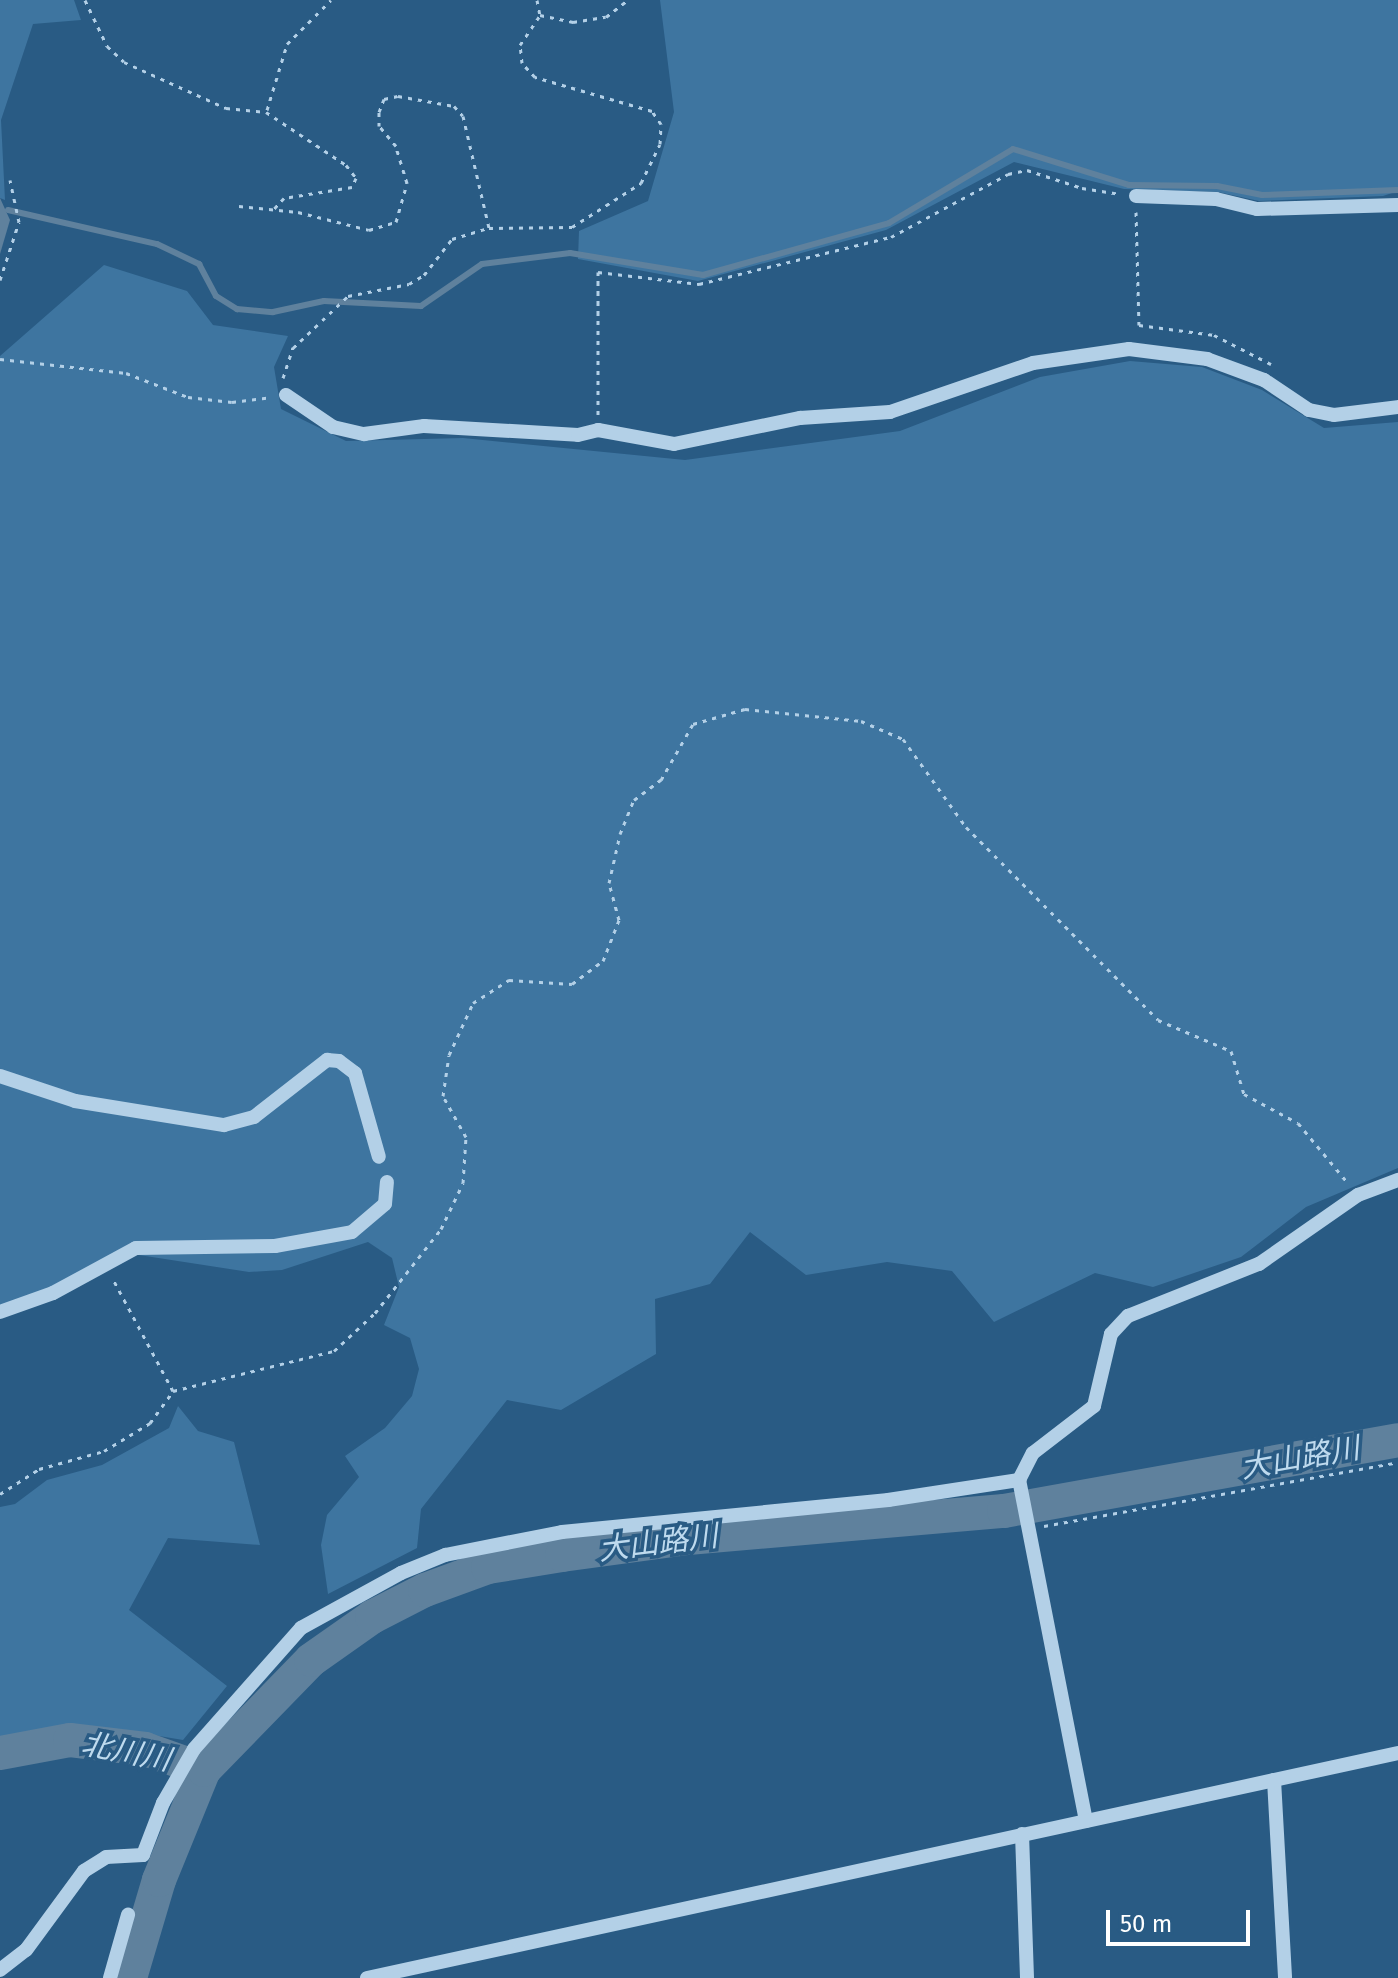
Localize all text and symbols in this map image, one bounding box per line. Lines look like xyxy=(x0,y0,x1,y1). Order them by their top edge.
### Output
water label: 大山路川 xyxy=(1238,1430,1362,1486)
water label: 大山路川 xyxy=(596,1518,720,1568)
water label: 北川川 xyxy=(78,1726,174,1778)
scale bar xyxy=(1110,1894,1254,1944)
text: 50 m xyxy=(1120,1910,1172,1938)

